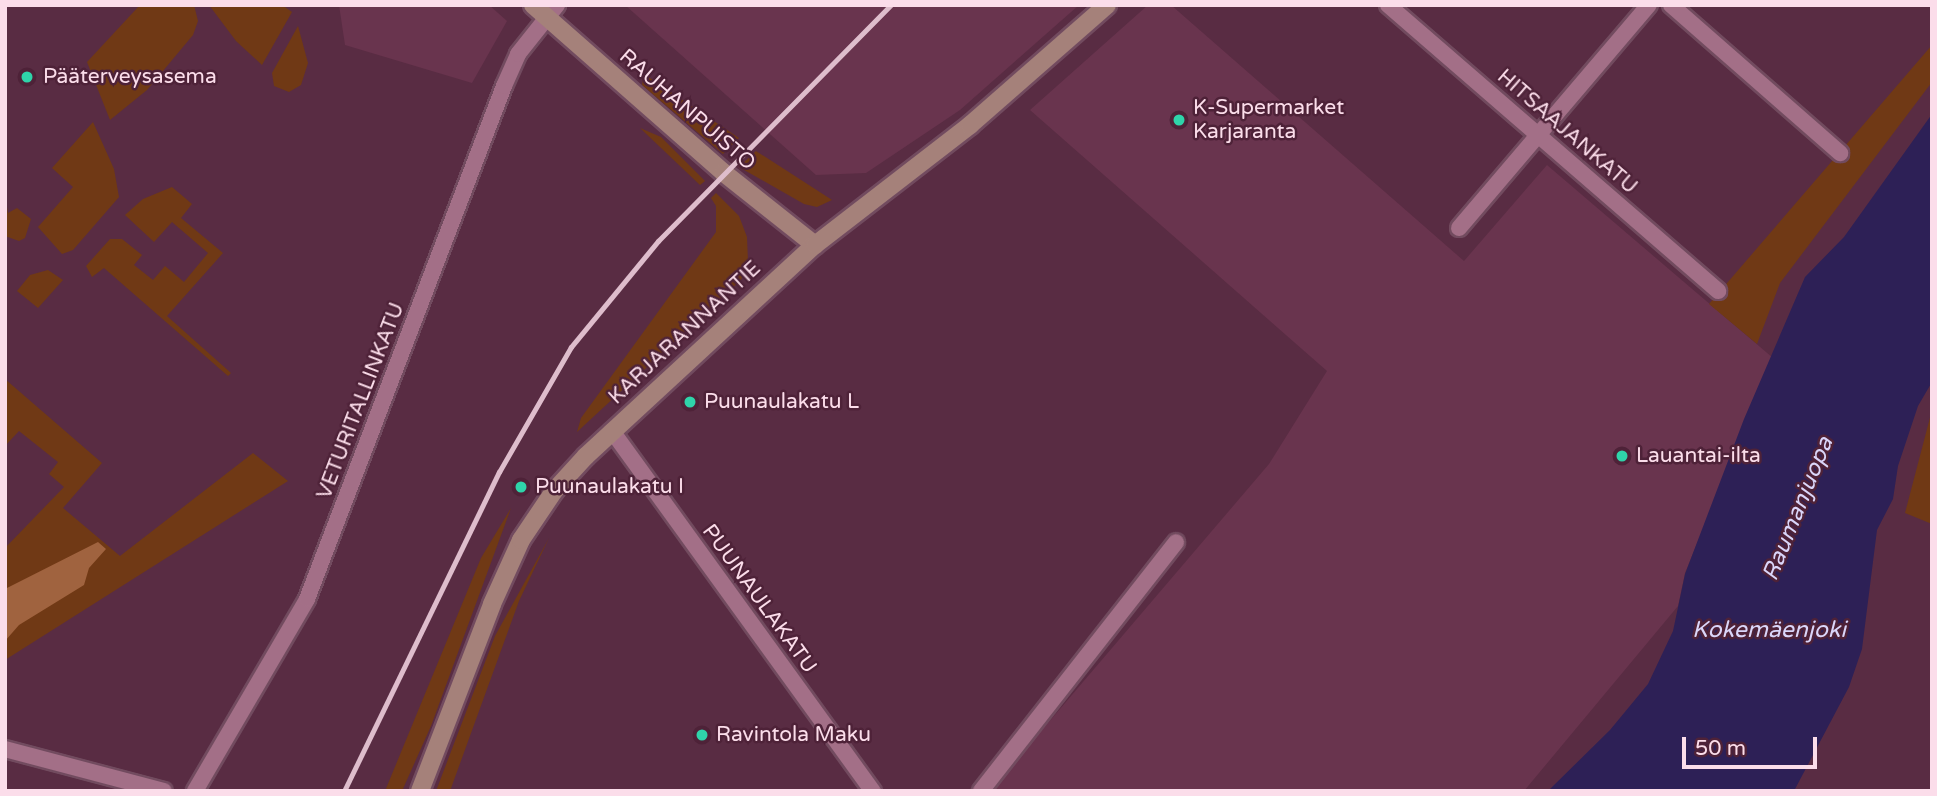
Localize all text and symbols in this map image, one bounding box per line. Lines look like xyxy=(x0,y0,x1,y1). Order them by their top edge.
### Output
street label: RAUHANPUISTO xyxy=(614,44,760,176)
place label: Pääterveysasema xyxy=(43,64,217,90)
street label: HITSAAJANKATU xyxy=(1492,64,1642,200)
marker: Pääterveysasema xyxy=(17,67,37,87)
place label: K-Supermarket Karjaranta xyxy=(1193,95,1344,145)
marker: K-Supermarket Karjaranta xyxy=(1171,112,1187,128)
street label: KARJARANNANTIE xyxy=(604,256,766,410)
street label: VETURITALLINKATU xyxy=(312,299,410,503)
place label: Puunaulakatu L xyxy=(704,389,859,415)
marker: Puunaulakatu L xyxy=(682,394,698,410)
water label: Raumanjuopa xyxy=(1757,433,1839,585)
place label: Lauantai-ilta xyxy=(1636,443,1761,469)
marker: Lauantai-ilta xyxy=(1614,448,1630,464)
place label: Puunaulakatu I xyxy=(535,474,684,500)
marker: Puunaulakatu I xyxy=(513,479,529,495)
street label: PUUNAULAKATU xyxy=(696,520,822,678)
water label: Kokemäenjoki xyxy=(1692,616,1846,644)
place label: Ravintola Maku xyxy=(716,722,871,748)
scale bar xyxy=(1685,722,1820,766)
marker: Ravintola Maku xyxy=(694,727,710,743)
text: 50 m xyxy=(1695,736,1746,761)

